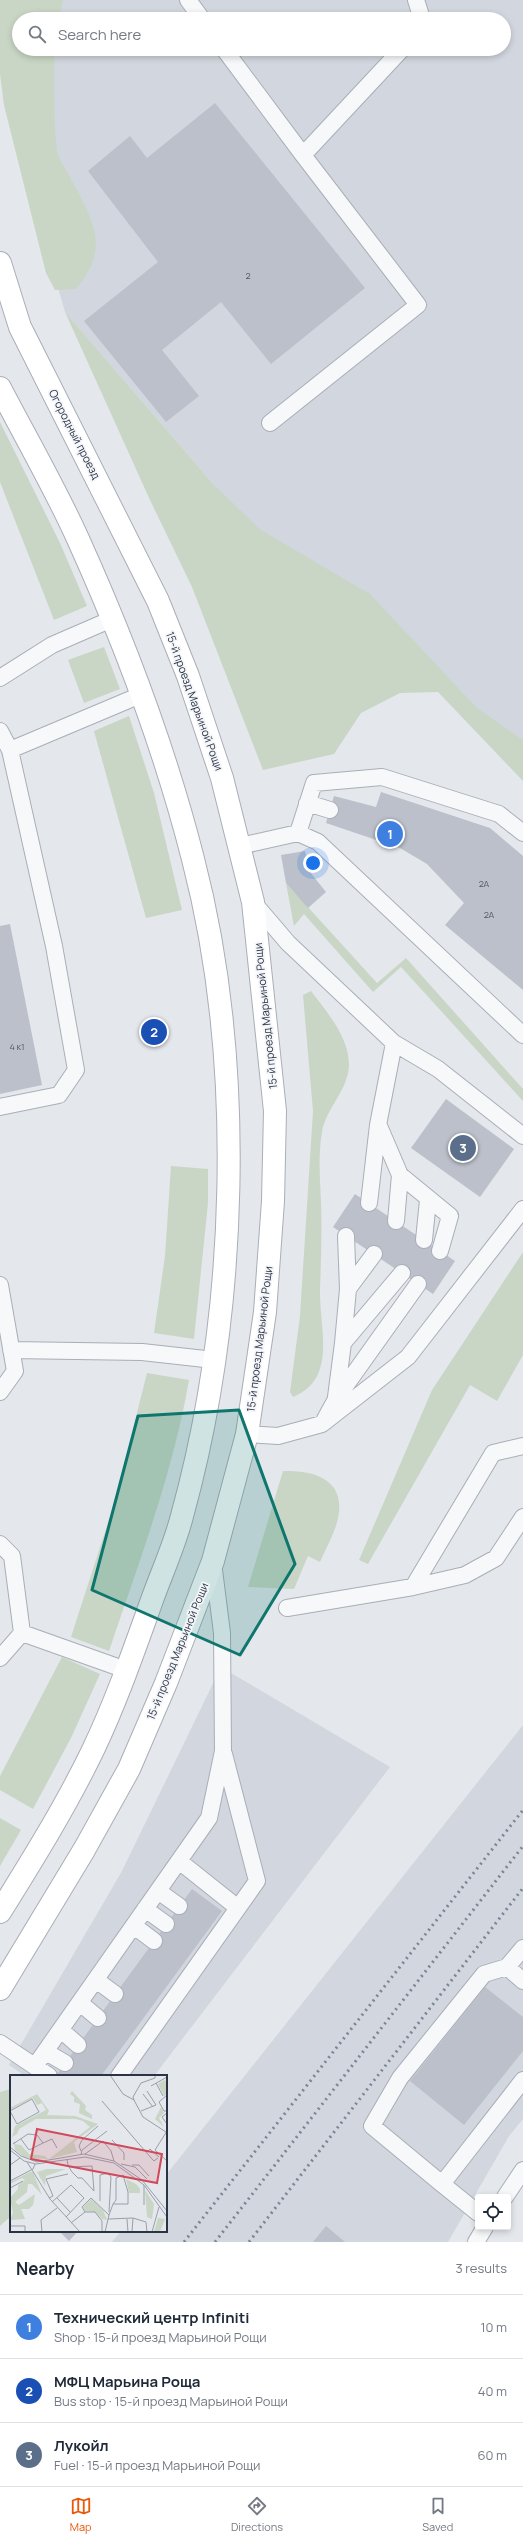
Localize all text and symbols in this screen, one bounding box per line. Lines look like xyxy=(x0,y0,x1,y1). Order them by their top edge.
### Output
search box xyxy=(12,12,511,56)
icon: search xyxy=(26,23,48,45)
text: Search here xyxy=(58,24,141,45)
house number: 2 xyxy=(245,269,251,282)
street label: Огородный проезд xyxy=(46,386,104,482)
street label: 15-й проезд Марьиной Рощи xyxy=(163,629,227,773)
pin: 1 xyxy=(377,819,403,849)
your location xyxy=(303,853,323,873)
house number: 2А xyxy=(479,877,490,890)
house number: 2А xyxy=(484,908,495,921)
street label: 15-й проезд Марьиной Рощи xyxy=(250,942,280,1090)
pin: 2 xyxy=(141,1017,167,1047)
house number: 4 к1 xyxy=(9,1040,25,1053)
pin: 3 xyxy=(450,1133,476,1163)
street label: 15-й проезд Марьиной Рощи xyxy=(243,1265,275,1413)
street label: 15-й проезд Марьиной Рощи xyxy=(143,1580,211,1722)
inset map xyxy=(10,2075,167,2232)
map controls xyxy=(475,2194,511,2230)
button: locate xyxy=(475,2194,511,2230)
text: Nearby xyxy=(16,2257,74,2280)
text: 3 results xyxy=(455,2259,507,2277)
text: Технический центр Infiniti xyxy=(54,2307,250,2328)
text: 1 xyxy=(26,2318,32,2336)
text: 10 m xyxy=(480,2318,507,2336)
text: Shop · 15-й проезд Марьиной Рощи xyxy=(54,2328,267,2346)
text: МФЦ Марьина Роща xyxy=(54,2371,200,2392)
text: 2 xyxy=(25,2382,33,2400)
text: 40 m xyxy=(478,2382,507,2400)
text: Bus stop · 15-й проезд Марьиной Рощи xyxy=(54,2392,288,2410)
text: Лукойл xyxy=(54,2435,109,2456)
text: 3 xyxy=(25,2446,33,2464)
text: 60 m xyxy=(477,2446,507,2464)
text: Fuel · 15-й проезд Марьиной Рощи xyxy=(54,2456,260,2474)
tab: Map xyxy=(70,2495,92,2534)
tab: Directions xyxy=(231,2495,283,2534)
tab: Saved xyxy=(422,2495,453,2534)

